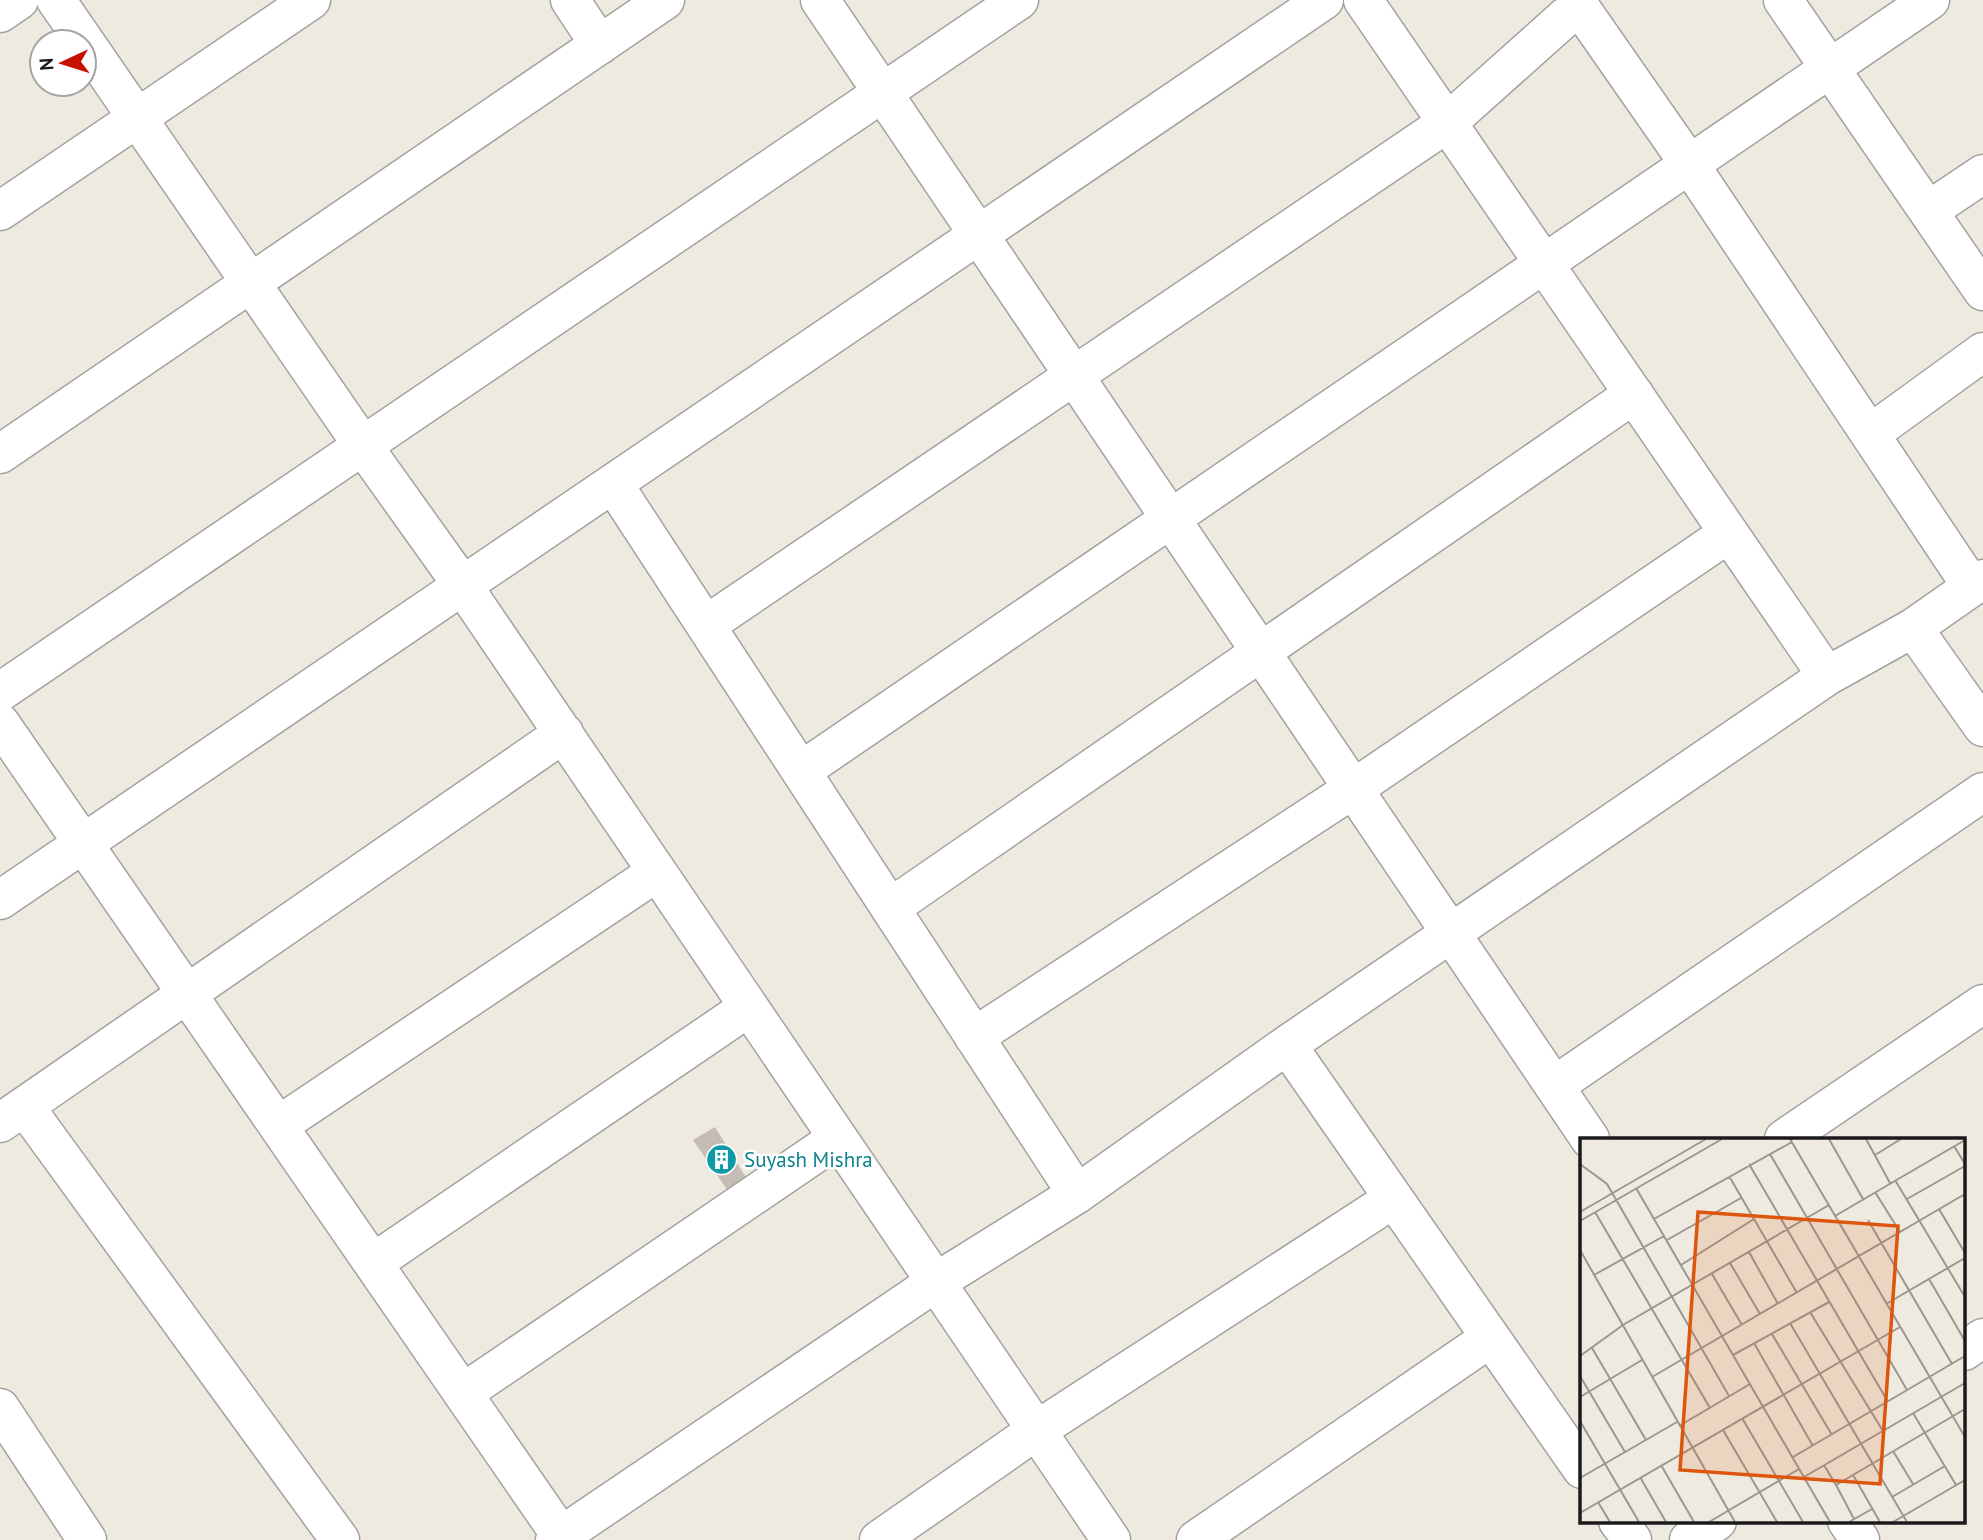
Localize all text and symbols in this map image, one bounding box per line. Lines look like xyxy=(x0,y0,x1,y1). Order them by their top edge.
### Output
north arrow xyxy=(28,28,98,98)
text: N xyxy=(34,57,58,71)
inset map xyxy=(1580,1138,1966,1522)
building icon: Suyash Mishra xyxy=(704,1142,738,1176)
place label: Suyash Mishra xyxy=(744,1146,873,1173)

